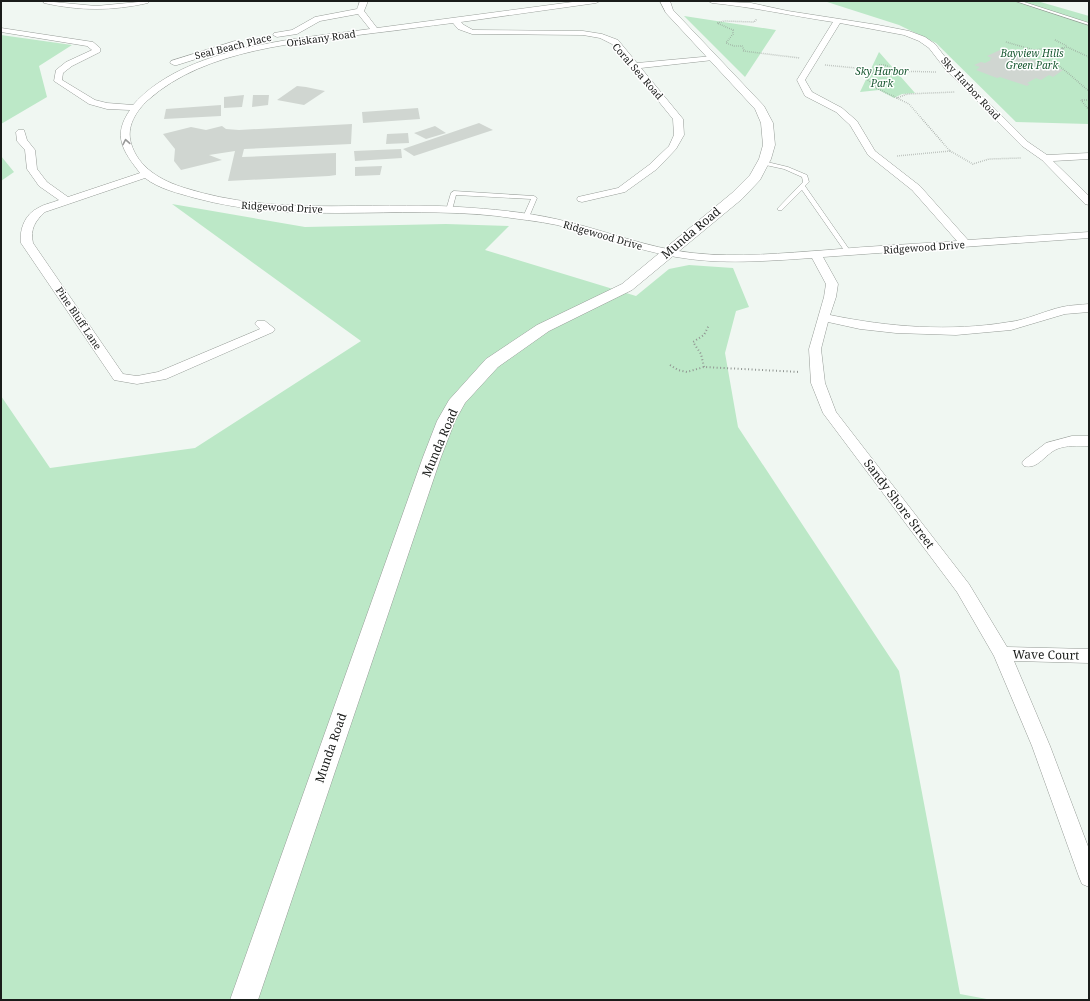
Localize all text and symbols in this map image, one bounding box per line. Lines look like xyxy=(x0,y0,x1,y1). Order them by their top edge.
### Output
street label: Oriskany Road xyxy=(285,26,357,50)
street label: Seal Beach Place xyxy=(193,30,273,62)
street label: Coral Sea Road xyxy=(609,40,667,102)
park label: Bayview Hills Green Park xyxy=(999,46,1064,72)
street label: Sky Harbor Road xyxy=(938,54,1004,122)
park label: Sky Harbor Park xyxy=(855,64,909,90)
one-way arrow xyxy=(122,139,130,145)
street label: Ridgewood Drive xyxy=(241,198,323,216)
street label: Munda Road xyxy=(657,202,725,263)
street label: Ridgewood Drive xyxy=(562,217,644,253)
street label: Ridgewood Drive xyxy=(883,237,965,257)
street label: Pine Bluff Lane xyxy=(53,284,105,352)
street label: Munda Road xyxy=(417,405,462,480)
street label: Sandy Shore Street xyxy=(860,455,939,552)
street label: Wave Court xyxy=(1012,645,1080,664)
street label: Munda Road xyxy=(311,710,351,785)

